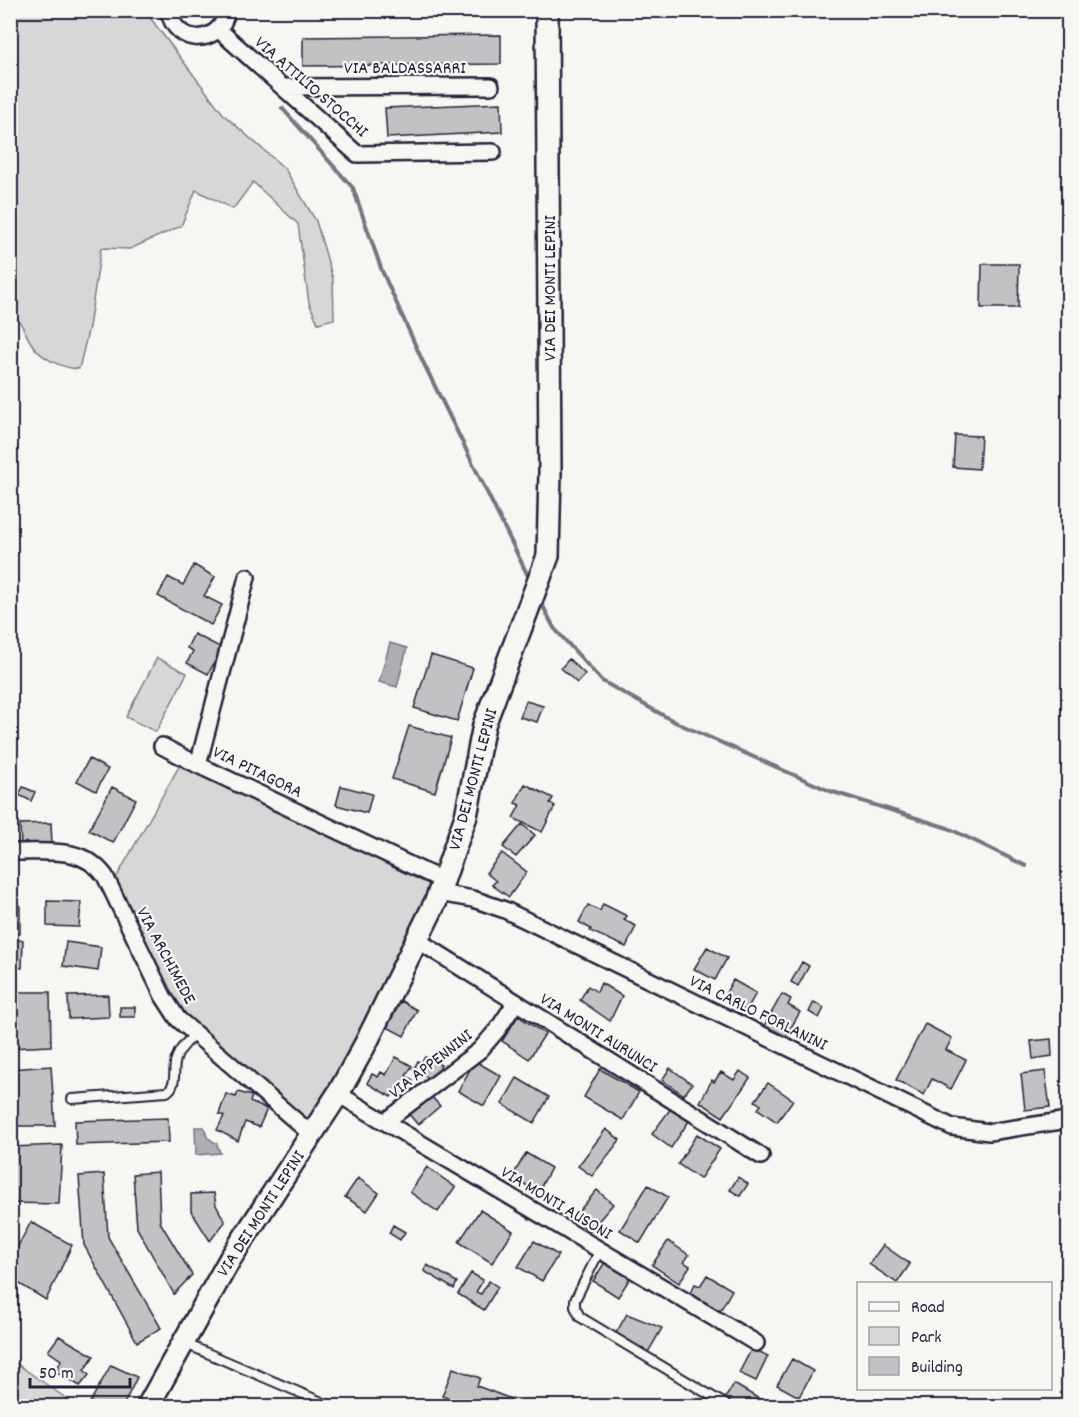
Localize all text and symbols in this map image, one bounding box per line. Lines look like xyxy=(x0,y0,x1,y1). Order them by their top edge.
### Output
street label: VIA ATTILIO STOCCHI xyxy=(248,31,373,145)
street label: VIA BALDASSARRI xyxy=(344,57,466,82)
street label: VIA DEI MONTI LEPINI xyxy=(539,215,564,361)
street label: VIA DEI MONTI LEPINI xyxy=(443,706,505,853)
street label: VIA PITAGORA xyxy=(208,741,306,806)
street label: VIA ARCHIMEDE xyxy=(129,903,201,1009)
street label: VIA CARLO FORLANINI xyxy=(685,970,832,1059)
street label: VIA MONTI AURUNCI xyxy=(534,988,662,1080)
street label: VIA APPENNINI xyxy=(384,1024,479,1106)
street label: VIA DEI MONTI LEPINI xyxy=(212,1146,313,1282)
street label: VIA MONTI AUSONI xyxy=(495,1161,617,1248)
legend xyxy=(857,1282,1052,1390)
text: Road xyxy=(911,1296,945,1321)
text: Park xyxy=(911,1326,942,1351)
scale bar xyxy=(30,1351,130,1389)
text: Building xyxy=(911,1356,963,1381)
text: 50 m xyxy=(39,1362,74,1387)

